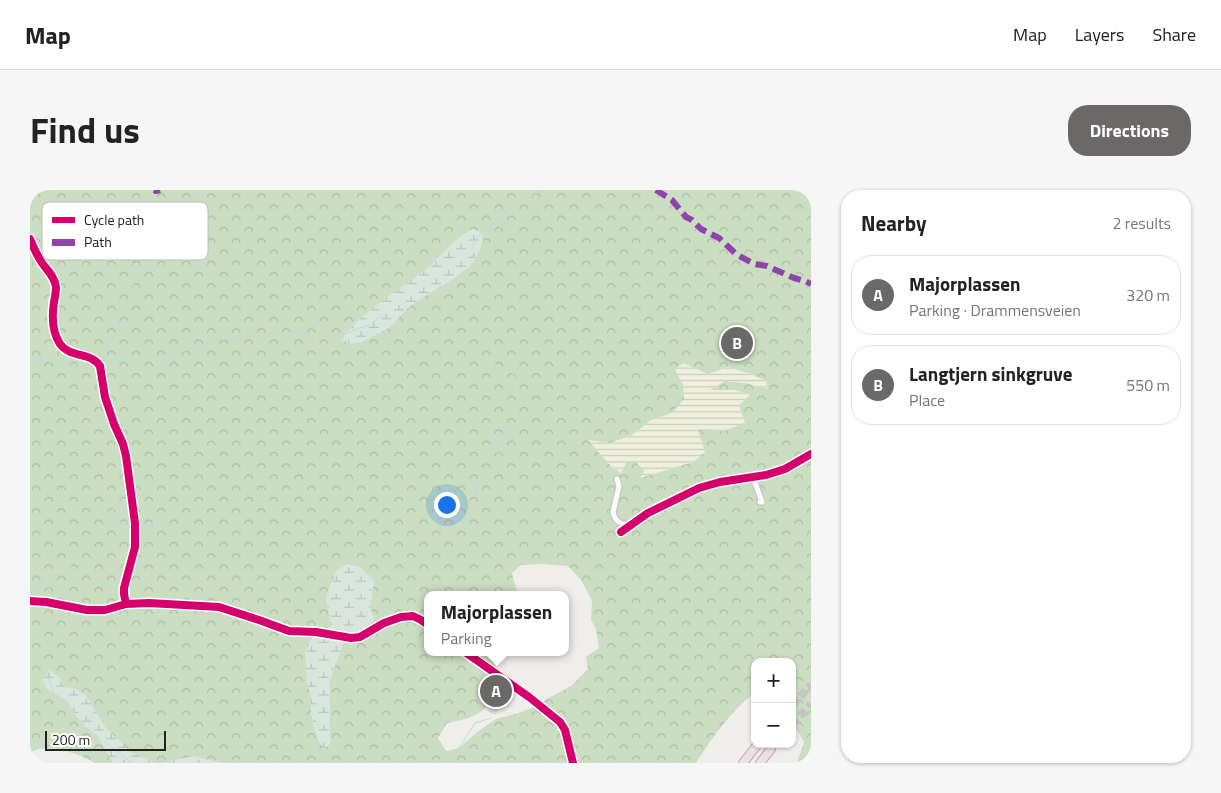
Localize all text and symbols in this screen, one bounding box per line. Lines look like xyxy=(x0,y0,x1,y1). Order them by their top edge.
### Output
text: Map xyxy=(25,17,71,53)
text: Map xyxy=(1013,21,1047,48)
text: Layers xyxy=(1075,21,1124,48)
text: Share xyxy=(1152,21,1196,48)
text: Find us xyxy=(30,103,140,157)
button: Directions xyxy=(1068,105,1191,156)
legend xyxy=(42,202,208,260)
text: Nearby xyxy=(861,207,926,239)
text: Cycle path xyxy=(84,209,144,230)
text: 2 results xyxy=(1112,211,1171,235)
text: Path xyxy=(84,231,112,252)
text: Majorplassen xyxy=(909,269,1020,298)
text: A xyxy=(873,283,883,307)
text: 320 m xyxy=(1126,283,1170,307)
text: Parking · Drammensveien xyxy=(909,298,1081,322)
pin: B xyxy=(721,324,753,362)
text: Langtjern sinkgruve xyxy=(909,359,1072,388)
text: B xyxy=(873,373,883,397)
text: 550 m xyxy=(1126,373,1170,397)
text: Place xyxy=(909,388,945,412)
your location xyxy=(434,492,460,518)
popup xyxy=(424,591,569,656)
text: Majorplassen xyxy=(441,597,552,626)
text: Parking xyxy=(441,626,492,650)
map controls xyxy=(751,658,796,748)
button: + xyxy=(751,658,796,703)
pin: A xyxy=(480,672,512,710)
button: − xyxy=(751,703,796,748)
scale bar xyxy=(45,728,166,751)
text: 200 m xyxy=(52,729,90,750)

